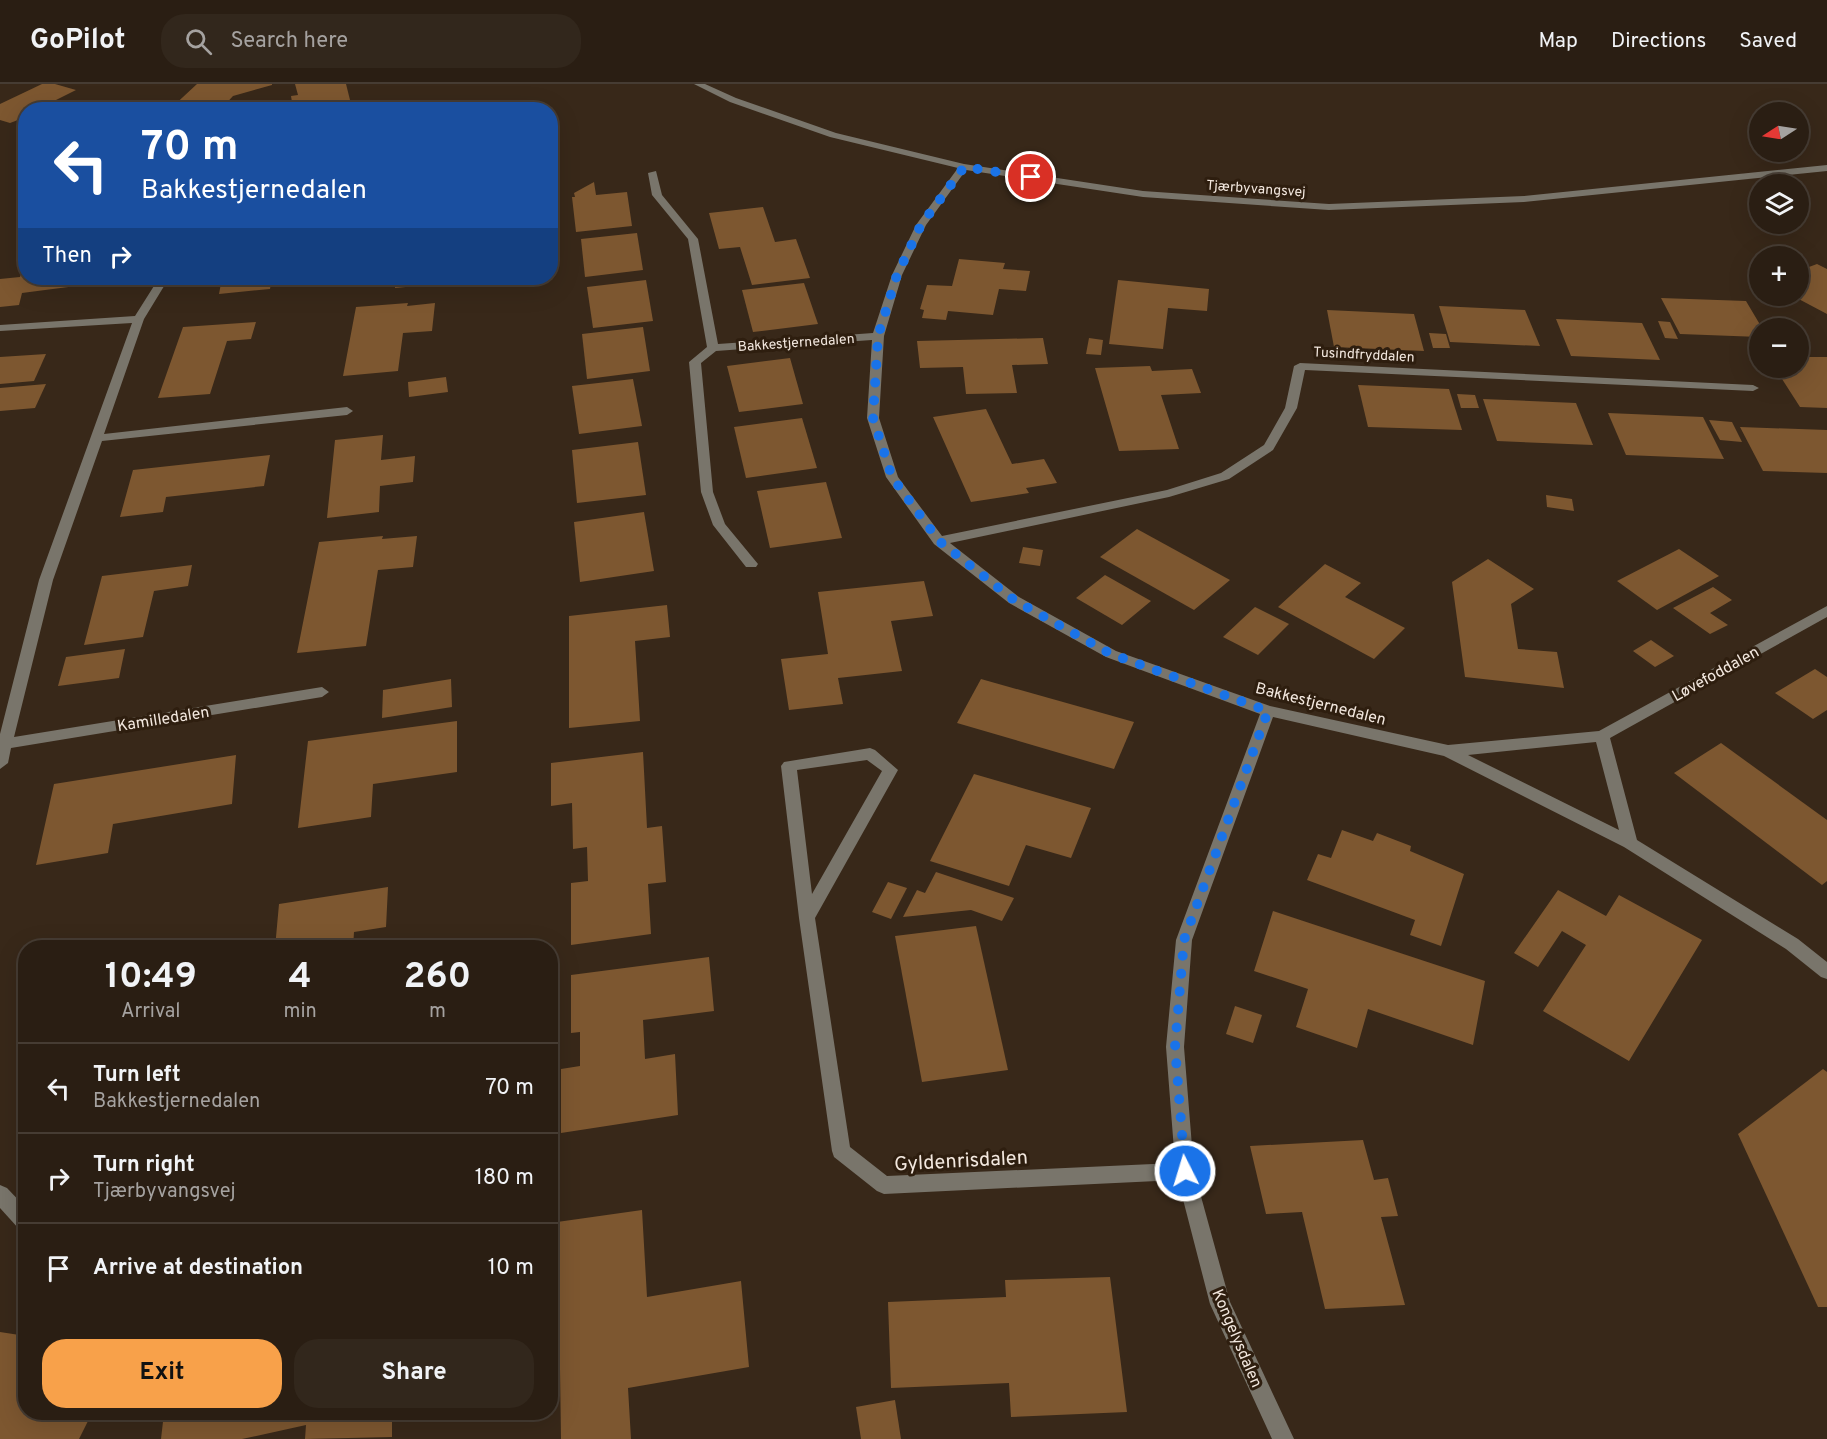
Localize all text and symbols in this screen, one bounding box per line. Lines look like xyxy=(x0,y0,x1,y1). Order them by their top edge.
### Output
search box xyxy=(161,14,581,68)
text: GoPilot xyxy=(30,23,125,59)
icon: search xyxy=(182,25,215,58)
text: Search here xyxy=(230,28,348,55)
text: Map xyxy=(1538,28,1578,55)
text: Directions xyxy=(1611,28,1706,55)
text: Saved xyxy=(1739,28,1797,55)
north arrow xyxy=(1749,102,1809,162)
map controls xyxy=(1749,102,1809,378)
text: 70 m xyxy=(141,122,239,175)
icon: left xyxy=(42,126,120,204)
pin xyxy=(1005,151,1056,202)
icon: arrive xyxy=(1014,160,1047,193)
text: Bakkestjernedalen xyxy=(141,174,367,208)
button: layers xyxy=(1749,174,1809,234)
street label: Tjærbyvangsvej xyxy=(1206,178,1306,201)
icon: right xyxy=(104,240,137,273)
text: Then xyxy=(42,243,92,270)
button: + xyxy=(1749,246,1809,306)
button: − xyxy=(1749,318,1809,378)
street label: Bakkestjernedalen xyxy=(737,331,855,356)
street label: Tusindfryddalen xyxy=(1313,344,1415,367)
street label: Løvefoddalen xyxy=(1669,643,1763,707)
street label: Bakkestjernedalen xyxy=(1253,679,1388,731)
street label: Kamilledalen xyxy=(116,703,211,737)
text: 10:49 xyxy=(105,955,197,1001)
text: 4 xyxy=(289,955,312,1001)
text: 260 xyxy=(403,955,471,1001)
text: Arrival xyxy=(121,999,181,1025)
text: min xyxy=(283,999,317,1025)
text: m xyxy=(429,999,446,1025)
text: Turn left xyxy=(93,1062,181,1089)
icon: left xyxy=(42,1072,75,1105)
text: 70 m xyxy=(485,1075,534,1102)
text: Bakkestjernedalen xyxy=(93,1089,260,1115)
position arrow xyxy=(1153,1139,1217,1203)
street label: Gyldenrisdalen xyxy=(893,1146,1029,1178)
text: Turn right xyxy=(93,1152,195,1179)
icon: right xyxy=(42,1162,75,1195)
text: 180 m xyxy=(475,1165,534,1192)
text: Tjærbyvangsvej xyxy=(93,1179,236,1205)
icon: arrive xyxy=(42,1252,75,1285)
text: Arrive at destination xyxy=(93,1255,303,1282)
text: 10 m xyxy=(488,1255,534,1282)
street label: Kongelysdalen xyxy=(1206,1287,1266,1391)
button: Exit xyxy=(42,1339,282,1408)
button: Share xyxy=(294,1339,534,1408)

